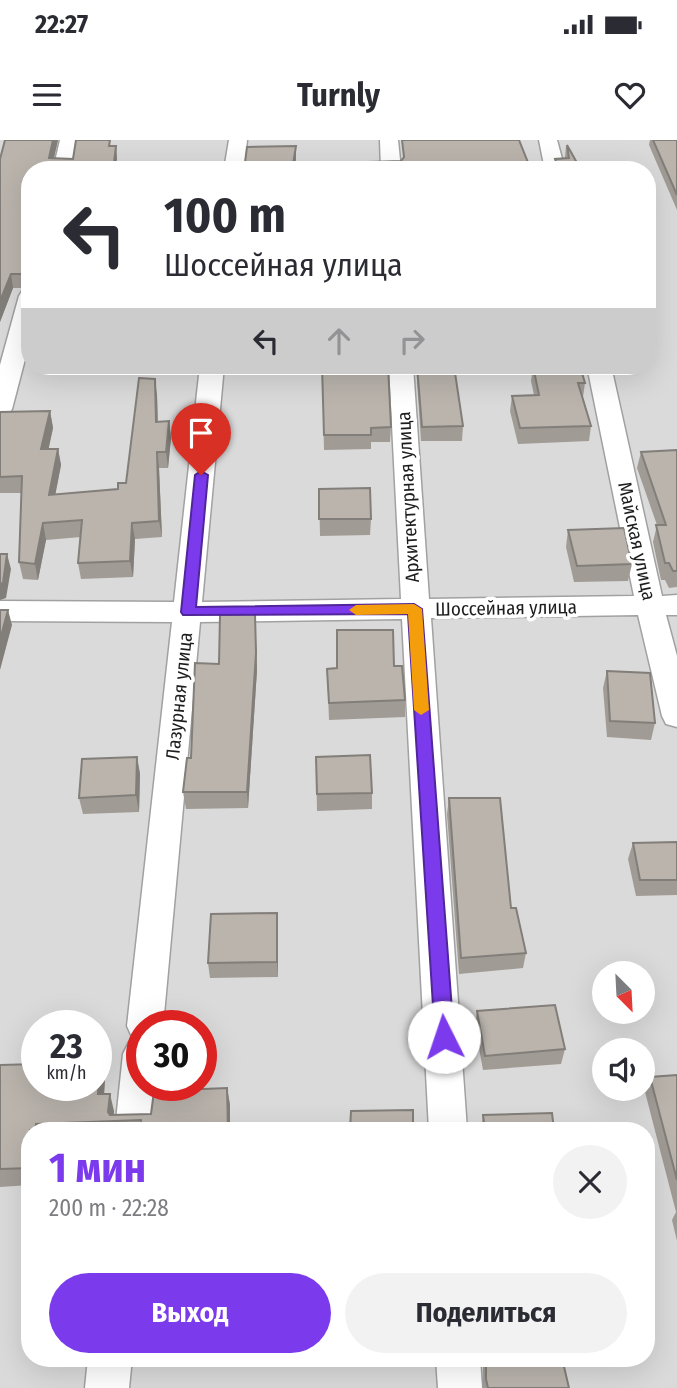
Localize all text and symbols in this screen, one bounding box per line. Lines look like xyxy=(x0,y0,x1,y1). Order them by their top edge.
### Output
text: 22:27 xyxy=(35,9,88,40)
icon: menu xyxy=(28,76,66,114)
text: Turnly xyxy=(297,76,380,114)
icon: heart xyxy=(611,76,649,114)
text: 100 m xyxy=(164,186,286,245)
icon: left xyxy=(49,189,140,280)
text: Шоссейная улица xyxy=(164,246,403,284)
icon: left xyxy=(247,322,285,360)
icon: ahead xyxy=(320,322,358,360)
icon: right xyxy=(393,322,431,360)
pin xyxy=(171,403,231,475)
street label: Архитектурная улица xyxy=(392,411,424,583)
icon: arrive xyxy=(182,414,220,452)
street label: Майская улица xyxy=(613,480,661,602)
street label: Шоссейная улица xyxy=(435,595,577,621)
street label: Лазурная улица xyxy=(161,631,197,761)
north arrow xyxy=(592,961,654,1024)
map controls xyxy=(592,961,655,1101)
position arrow xyxy=(407,1000,481,1074)
speed limit sign: 30 xyxy=(126,1010,217,1101)
text: 23 xyxy=(50,1025,83,1067)
button: sound xyxy=(592,1038,655,1101)
text: km/h xyxy=(46,1062,87,1084)
text: 1 мин xyxy=(49,1143,146,1193)
button: close xyxy=(553,1145,627,1219)
text: 200 m · 22:28 xyxy=(49,1194,169,1222)
button: Выход xyxy=(49,1273,331,1353)
button: Поделиться xyxy=(345,1273,627,1353)

